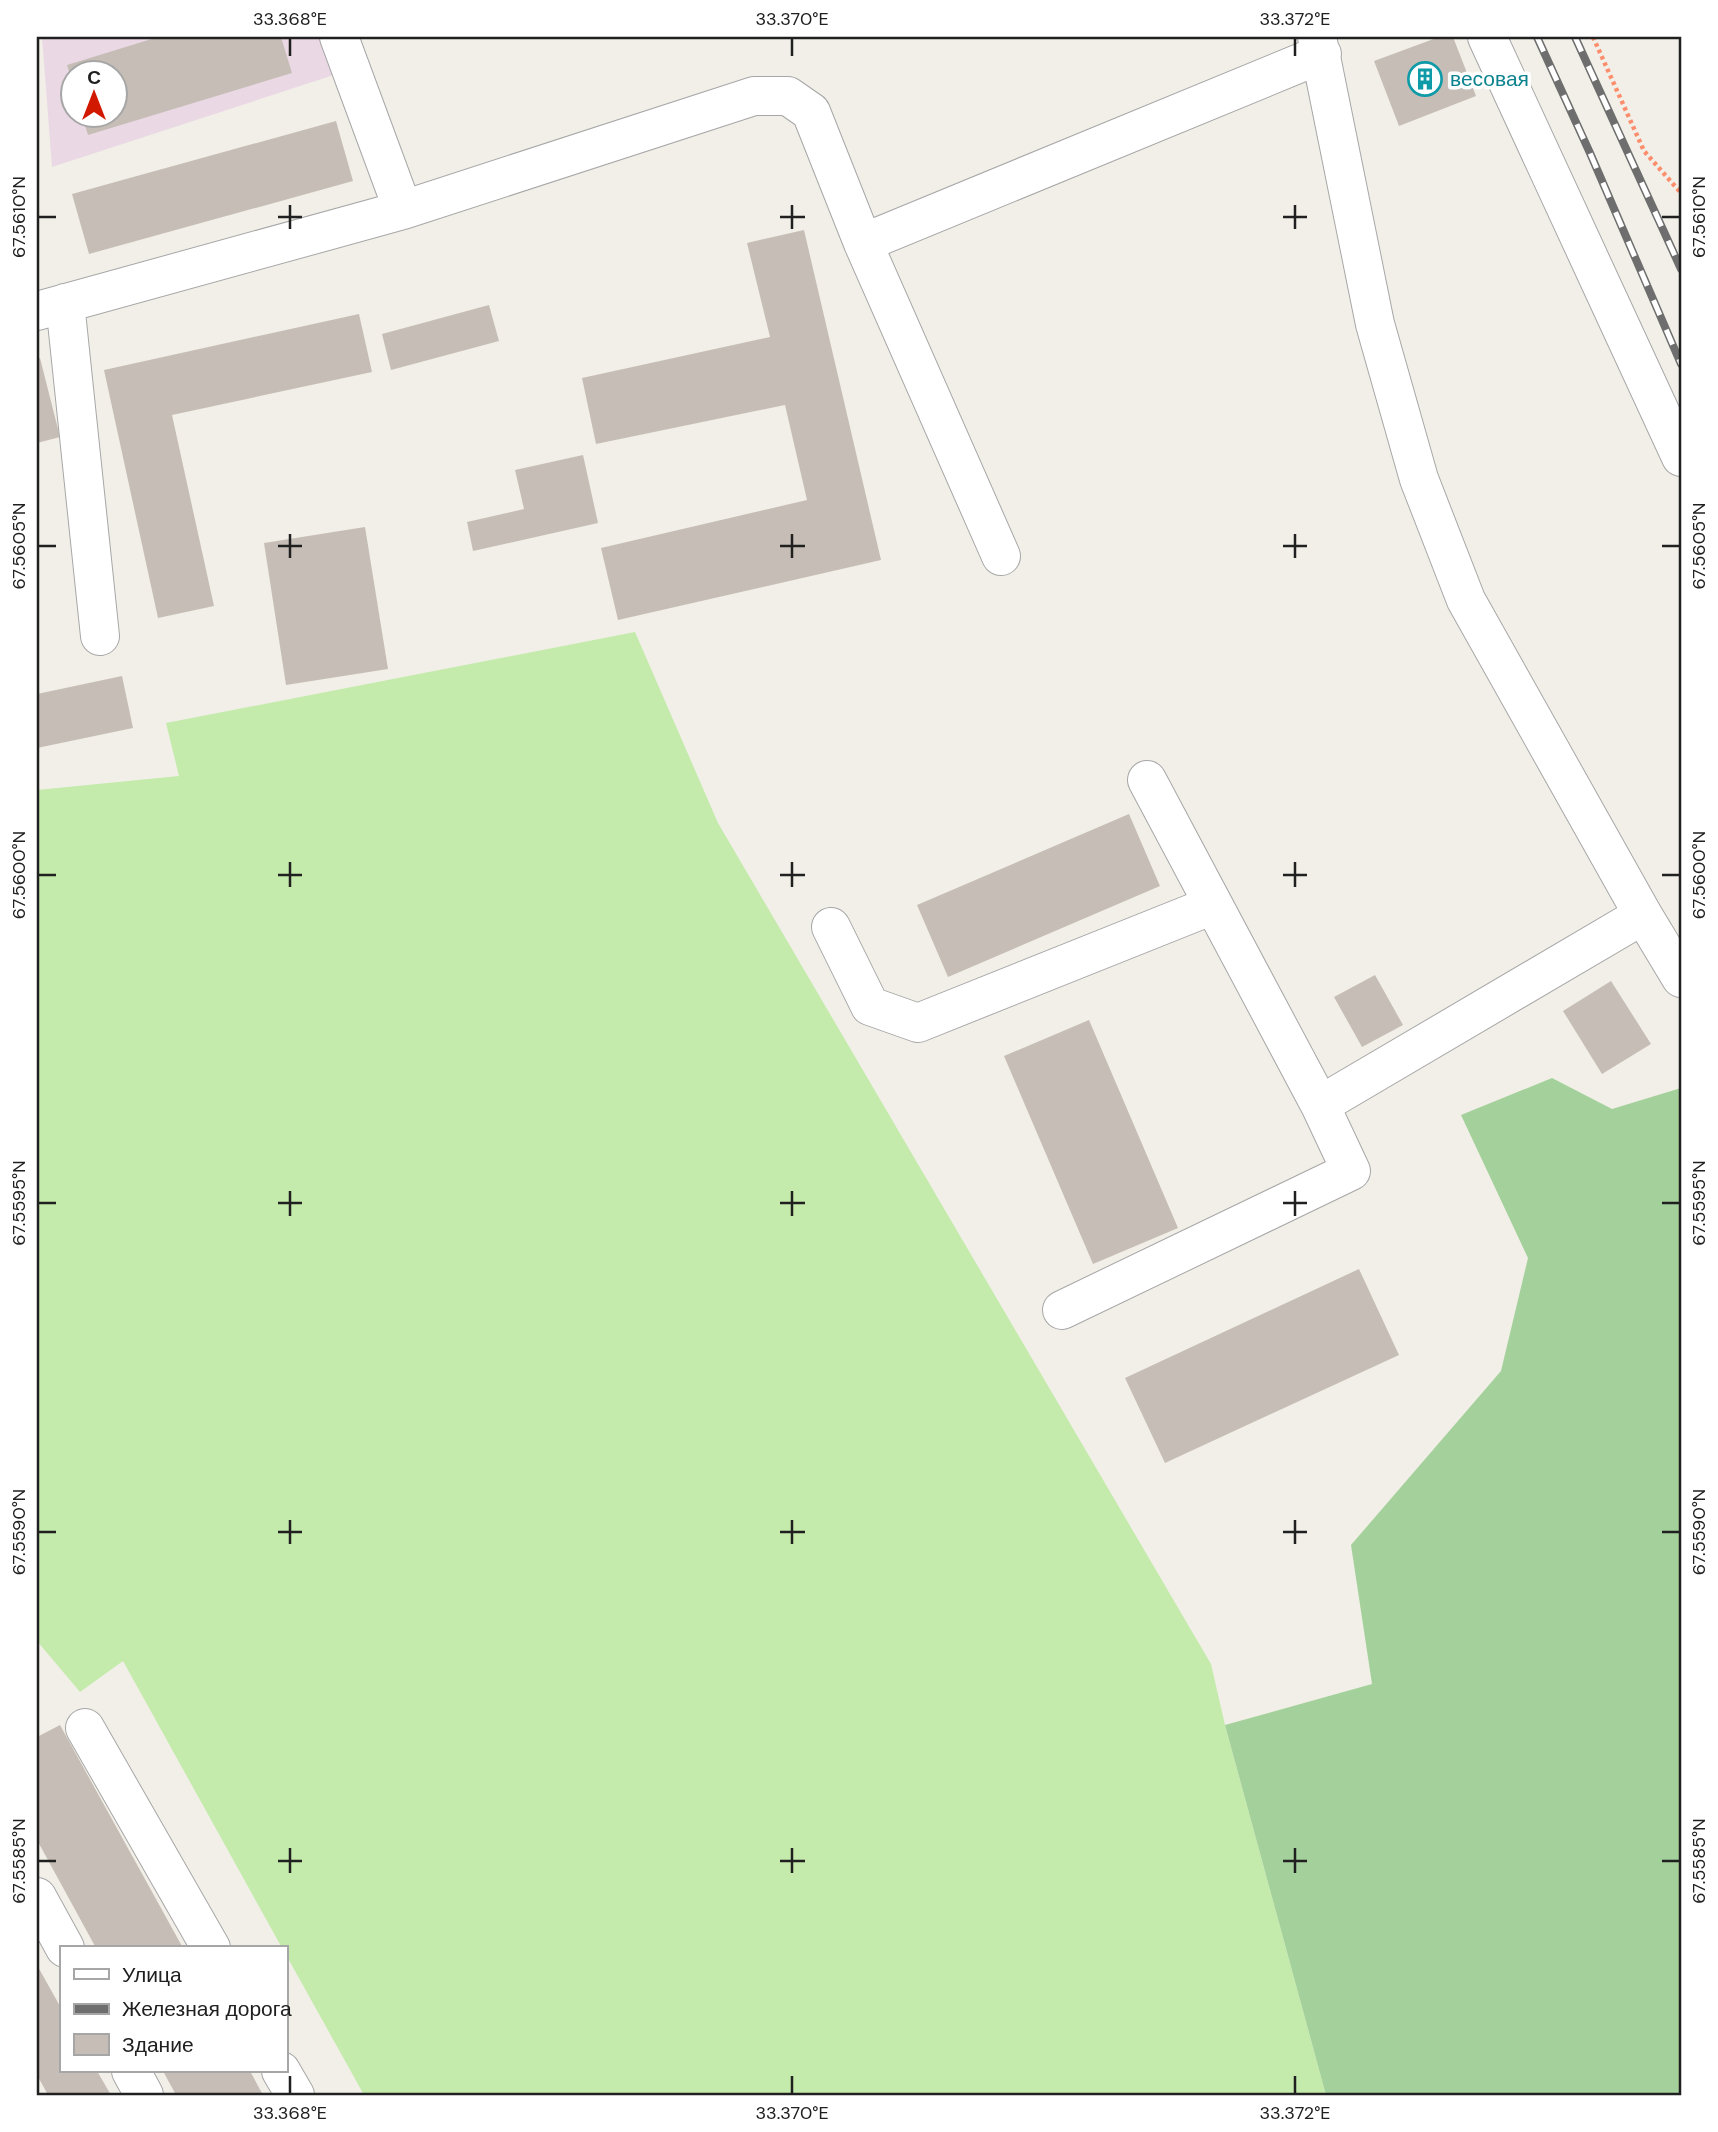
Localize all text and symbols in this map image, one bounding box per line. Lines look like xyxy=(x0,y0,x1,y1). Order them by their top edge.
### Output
text: 33.368°E xyxy=(253,7,327,31)
text: 33.370°E xyxy=(755,7,829,31)
text: 33.372°E xyxy=(1259,7,1331,31)
north arrow xyxy=(60,60,130,130)
building icon: весовая xyxy=(1406,60,1444,98)
text: С xyxy=(87,65,101,90)
place label: весовая xyxy=(1450,65,1529,93)
text: 67.5610°N xyxy=(7,176,31,258)
text: 67.5610°N xyxy=(1687,176,1711,258)
text: 67.5605°N xyxy=(7,502,31,590)
text: 67.5605°N xyxy=(1687,502,1711,590)
text: 67.5600°N xyxy=(7,831,31,919)
text: 67.5600°N xyxy=(1687,831,1711,919)
text: 67.5595°N xyxy=(7,1160,31,1246)
text: 67.5595°N xyxy=(1687,1160,1711,1246)
text: 67.5590°N xyxy=(7,1489,31,1575)
text: 67.5590°N xyxy=(1687,1489,1711,1575)
text: 67.5585°N xyxy=(7,1818,31,1904)
text: 67.5585°N xyxy=(1687,1818,1711,1904)
legend xyxy=(60,1946,287,2072)
text: Улица xyxy=(122,1961,182,1989)
text: Железная дорога xyxy=(122,1995,292,2023)
text: Здание xyxy=(122,2031,194,2059)
text: 33.368°E xyxy=(253,2101,327,2125)
text: 33.370°E xyxy=(755,2101,829,2125)
text: 33.372°E xyxy=(1259,2101,1331,2125)

